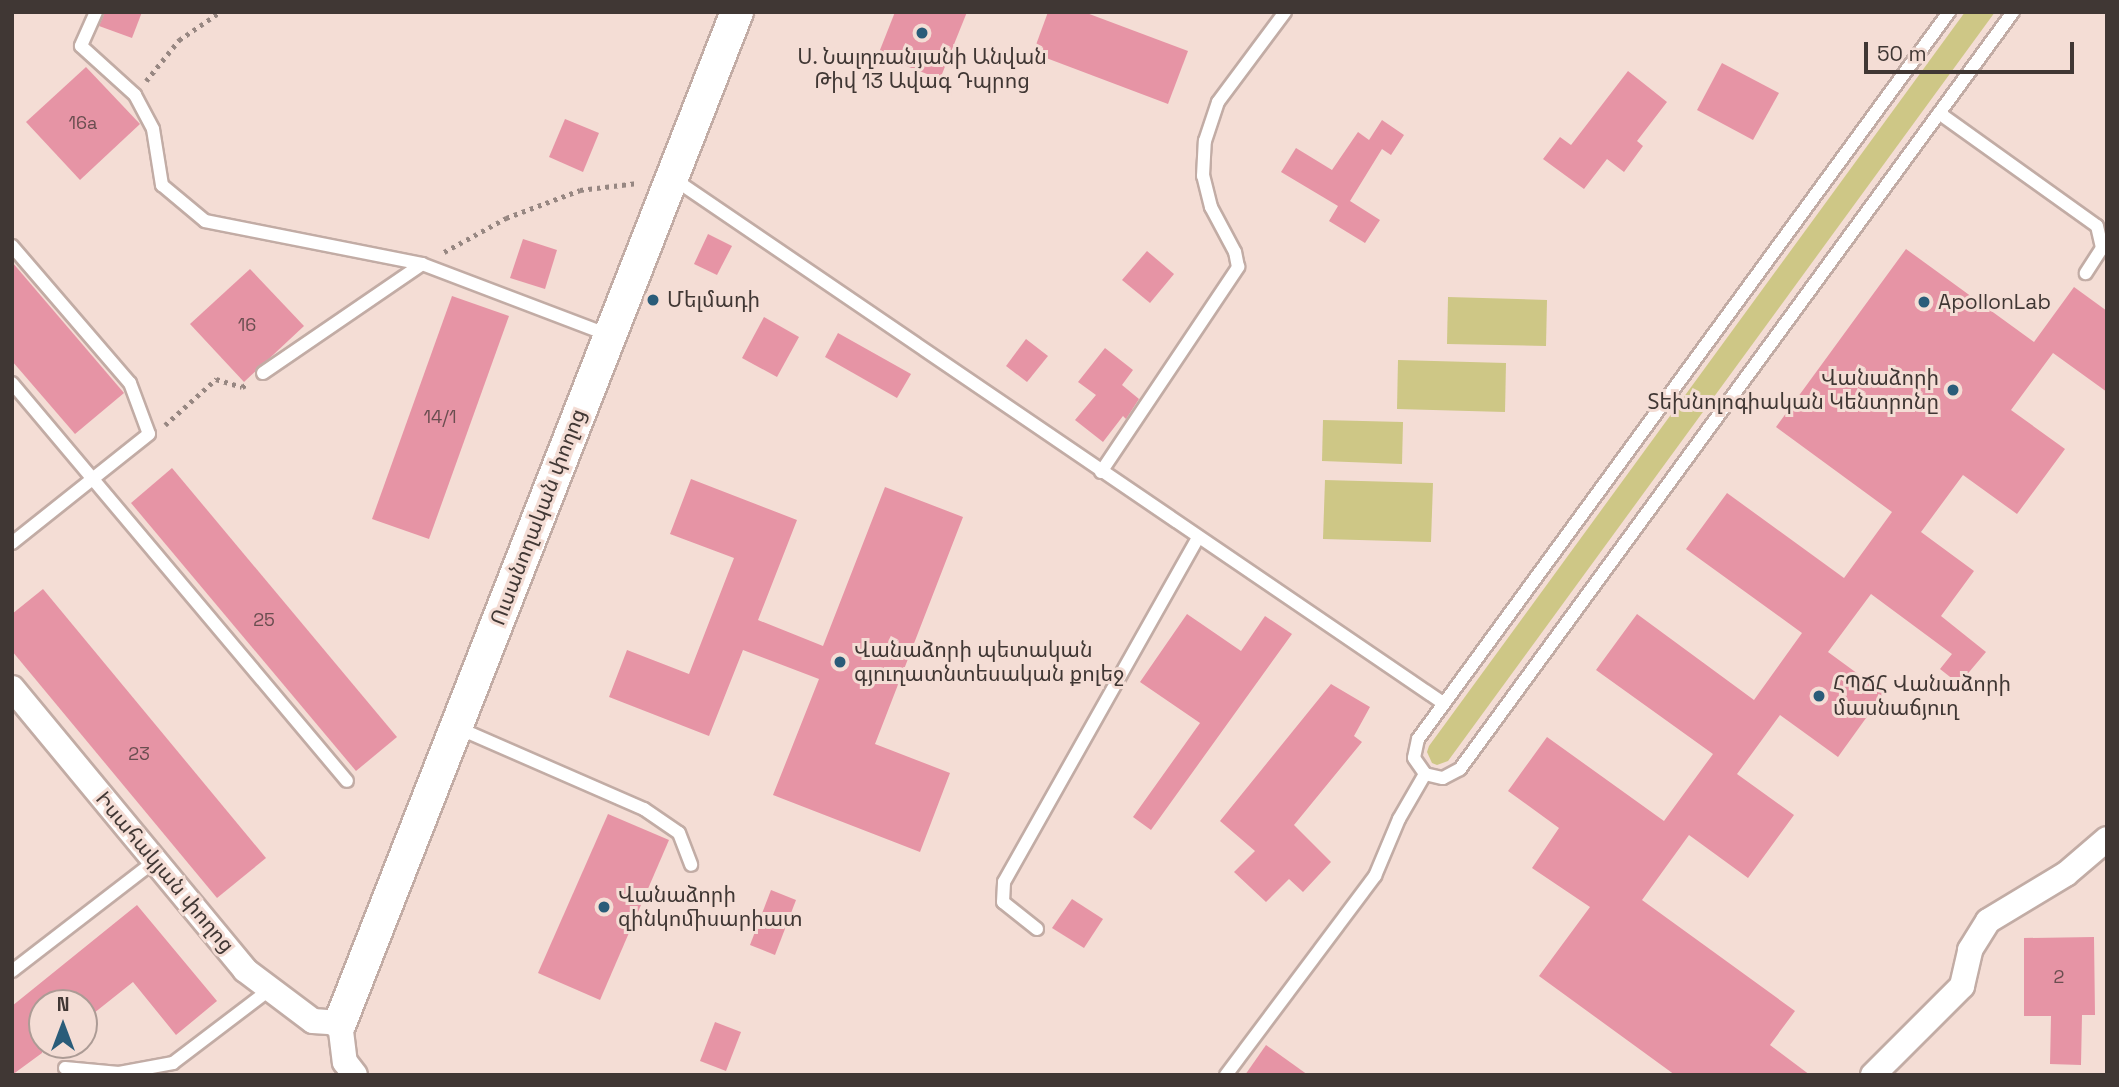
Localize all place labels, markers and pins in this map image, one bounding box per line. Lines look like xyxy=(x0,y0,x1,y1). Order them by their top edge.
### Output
marker: Ս. Նալղռանյանի Անվան Թիվ 13 Ավագ Դպրոց xyxy=(914,25,930,41)
place label: Ս. Նալղռանյանի Անվան Թիվ 13 Ավագ Դպրոց xyxy=(797,44,1047,94)
place label: Մելմադի xyxy=(667,287,760,313)
place label: ApollonLab xyxy=(1938,289,2051,315)
marker: Մելմադի xyxy=(645,292,661,308)
marker: ApollonLab xyxy=(1916,294,1932,310)
place label: Վանաձորի Տեխնոլոգիական Կենտրոնը xyxy=(1648,365,1939,415)
marker: Վանաձորի Տեխնոլոգիական Կենտրոնը xyxy=(1945,382,1961,398)
place label: Վանաձորի պետական գյուղատնտեսական քոլեջ xyxy=(854,637,1124,687)
marker: Վանաձորի պետական գյուղատնտեսական քոլեջ xyxy=(832,654,848,670)
place label: ՀՊՃՀ Վանաձորի մասնաճյուղ xyxy=(1833,671,2011,721)
marker: ՀՊՃՀ Վանաձորի մասնաճյուղ xyxy=(1811,688,1827,704)
place label: Վանաձորի զինկոմիսարիատ xyxy=(618,882,803,932)
marker: Վանաձորի զինկոմիսարիատ xyxy=(596,899,612,915)

